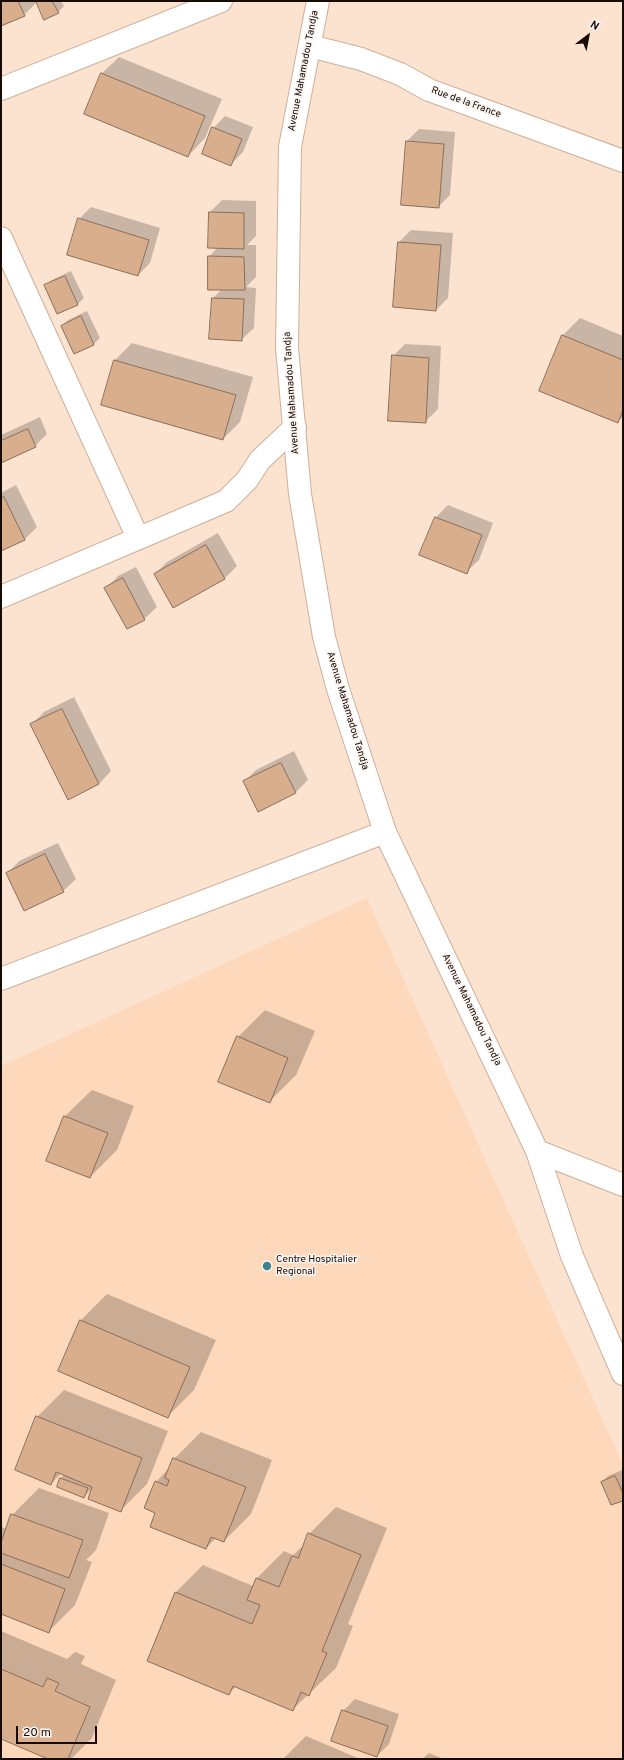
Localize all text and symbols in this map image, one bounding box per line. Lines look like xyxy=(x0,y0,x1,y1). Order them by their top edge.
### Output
street label: Avenue Mahamadou Tandja xyxy=(286,9,322,133)
north arrow xyxy=(568,16,608,56)
text: N xyxy=(587,18,601,34)
street label: Rue de la France xyxy=(429,85,503,121)
street label: Avenue Mahamadou Tandja xyxy=(282,331,302,455)
street label: Avenue Mahamadou Tandja xyxy=(323,650,371,772)
street label: Avenue Mahamadou Tandja xyxy=(439,952,503,1068)
place label: Centre Hospitalier Regional xyxy=(276,1254,357,1278)
marker: Centre Hospitalier Regional xyxy=(261,1260,273,1272)
scale bar xyxy=(18,1718,99,1744)
text: 20 m xyxy=(23,1725,51,1741)

